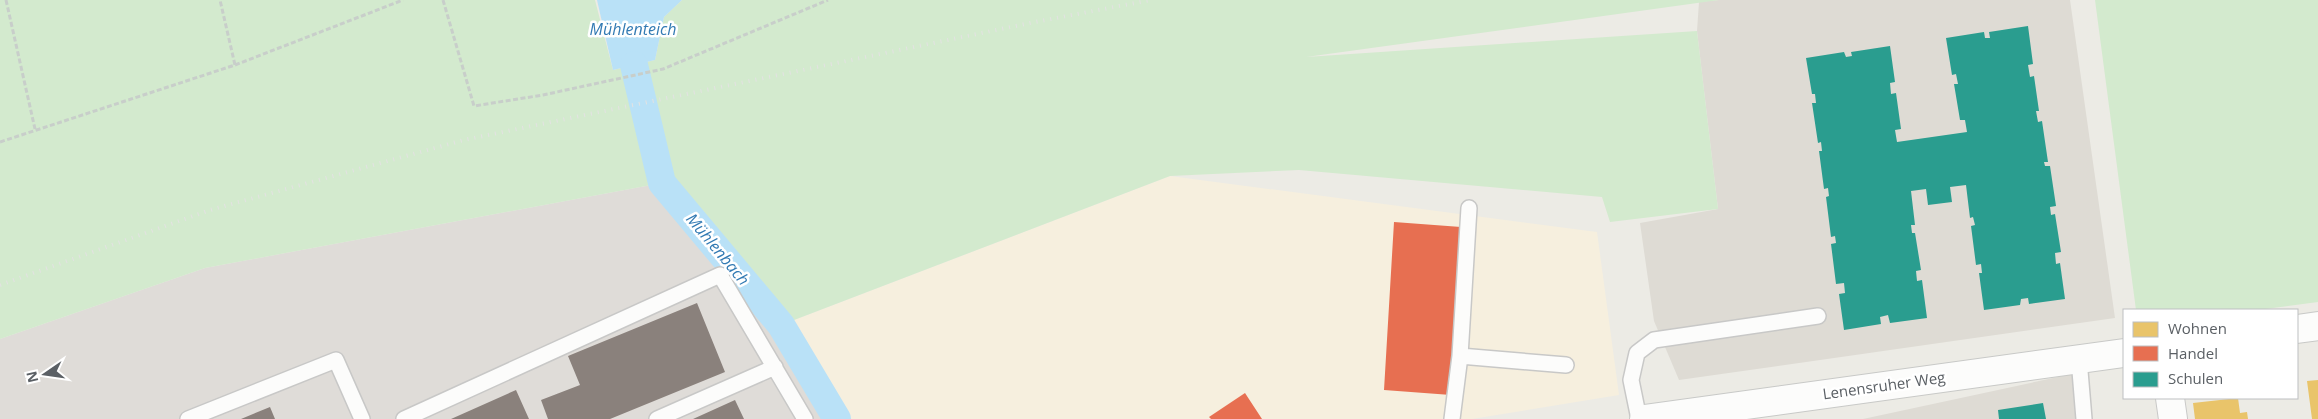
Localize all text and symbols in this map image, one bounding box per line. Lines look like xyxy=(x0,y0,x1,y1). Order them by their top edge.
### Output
water label: Mühlenteich xyxy=(590,18,676,40)
water label: Mühlenbach xyxy=(681,208,755,290)
legend xyxy=(2123,309,2298,399)
text: Wohnen xyxy=(2168,318,2227,338)
text: Handel xyxy=(2168,343,2218,363)
north arrow xyxy=(20,349,70,399)
street label: Lenensruher Weg xyxy=(1821,367,1946,404)
text: Schulen xyxy=(2168,368,2223,388)
text: N xyxy=(21,369,42,385)

